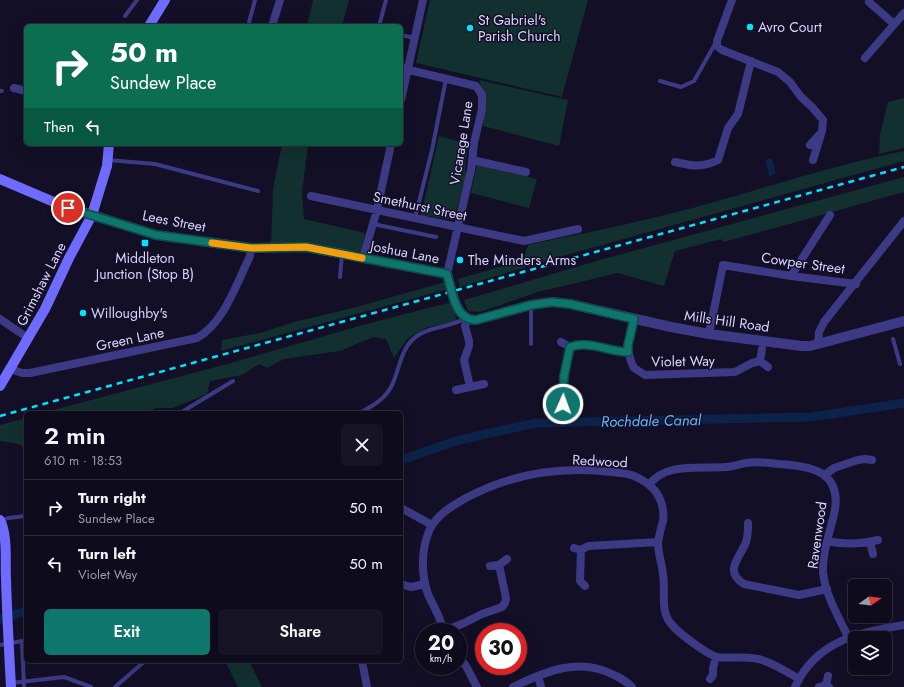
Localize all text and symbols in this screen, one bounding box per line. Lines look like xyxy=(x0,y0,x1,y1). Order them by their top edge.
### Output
place label: St Gabriel's Parish Church xyxy=(478,10,561,46)
place label: Avro Court xyxy=(758,17,823,37)
marker: Avro Court xyxy=(745,22,755,32)
marker: St Gabriel's Parish Church xyxy=(465,23,475,33)
text: 50 m xyxy=(110,32,178,73)
icon: right xyxy=(44,40,96,92)
text: Sundew Place xyxy=(110,70,216,96)
street label: Vicarage Lane xyxy=(444,100,478,186)
text: Then xyxy=(44,116,74,138)
icon: left xyxy=(82,116,104,138)
street label: Smethurst Street xyxy=(371,186,469,226)
pin xyxy=(51,191,85,225)
icon: arrive xyxy=(57,197,79,219)
street label: Lees Street xyxy=(141,205,208,237)
street label: Joshua Lane xyxy=(367,235,441,268)
marker: Middleton Junction (Stop B) xyxy=(140,238,150,248)
street label: Grimshaw Lane xyxy=(11,239,71,329)
street label: Cowper Street xyxy=(760,247,847,279)
place label: Middleton Junction (Stop B) xyxy=(94,248,194,284)
place label: The Minders Arms xyxy=(468,250,576,270)
marker: The Minders Arms xyxy=(455,255,465,265)
place label: Willoughby's xyxy=(91,303,168,323)
street label: Mills Hill Road xyxy=(683,305,771,337)
marker: Willoughby's xyxy=(78,308,88,318)
street label: Green Lane xyxy=(94,322,166,356)
street label: Violet Way xyxy=(651,350,716,372)
position arrow xyxy=(542,383,584,425)
water label: Rochdale Canal xyxy=(601,409,702,433)
text: 2 min xyxy=(44,418,106,453)
button: close xyxy=(341,424,383,466)
street label: Redwood xyxy=(572,450,628,472)
text: 610 m · 18:53 xyxy=(44,451,122,470)
text: Turn right xyxy=(78,487,146,509)
icon: right xyxy=(44,497,66,519)
text: 50 m xyxy=(349,497,383,519)
street label: Ravenwood xyxy=(802,500,832,570)
text: Sundew Place xyxy=(78,509,155,528)
text: Turn left xyxy=(78,543,136,565)
icon: left xyxy=(44,553,66,575)
text: 50 m xyxy=(349,553,383,575)
text: Violet Way xyxy=(78,565,137,584)
north arrow xyxy=(848,579,892,623)
map controls xyxy=(848,579,892,675)
button: Exit xyxy=(44,609,210,655)
button: Share xyxy=(218,609,383,655)
speed limit sign: 30 xyxy=(475,623,527,675)
text: 20 xyxy=(428,629,454,658)
button: layers xyxy=(848,631,892,675)
text: km/h xyxy=(430,651,452,666)

